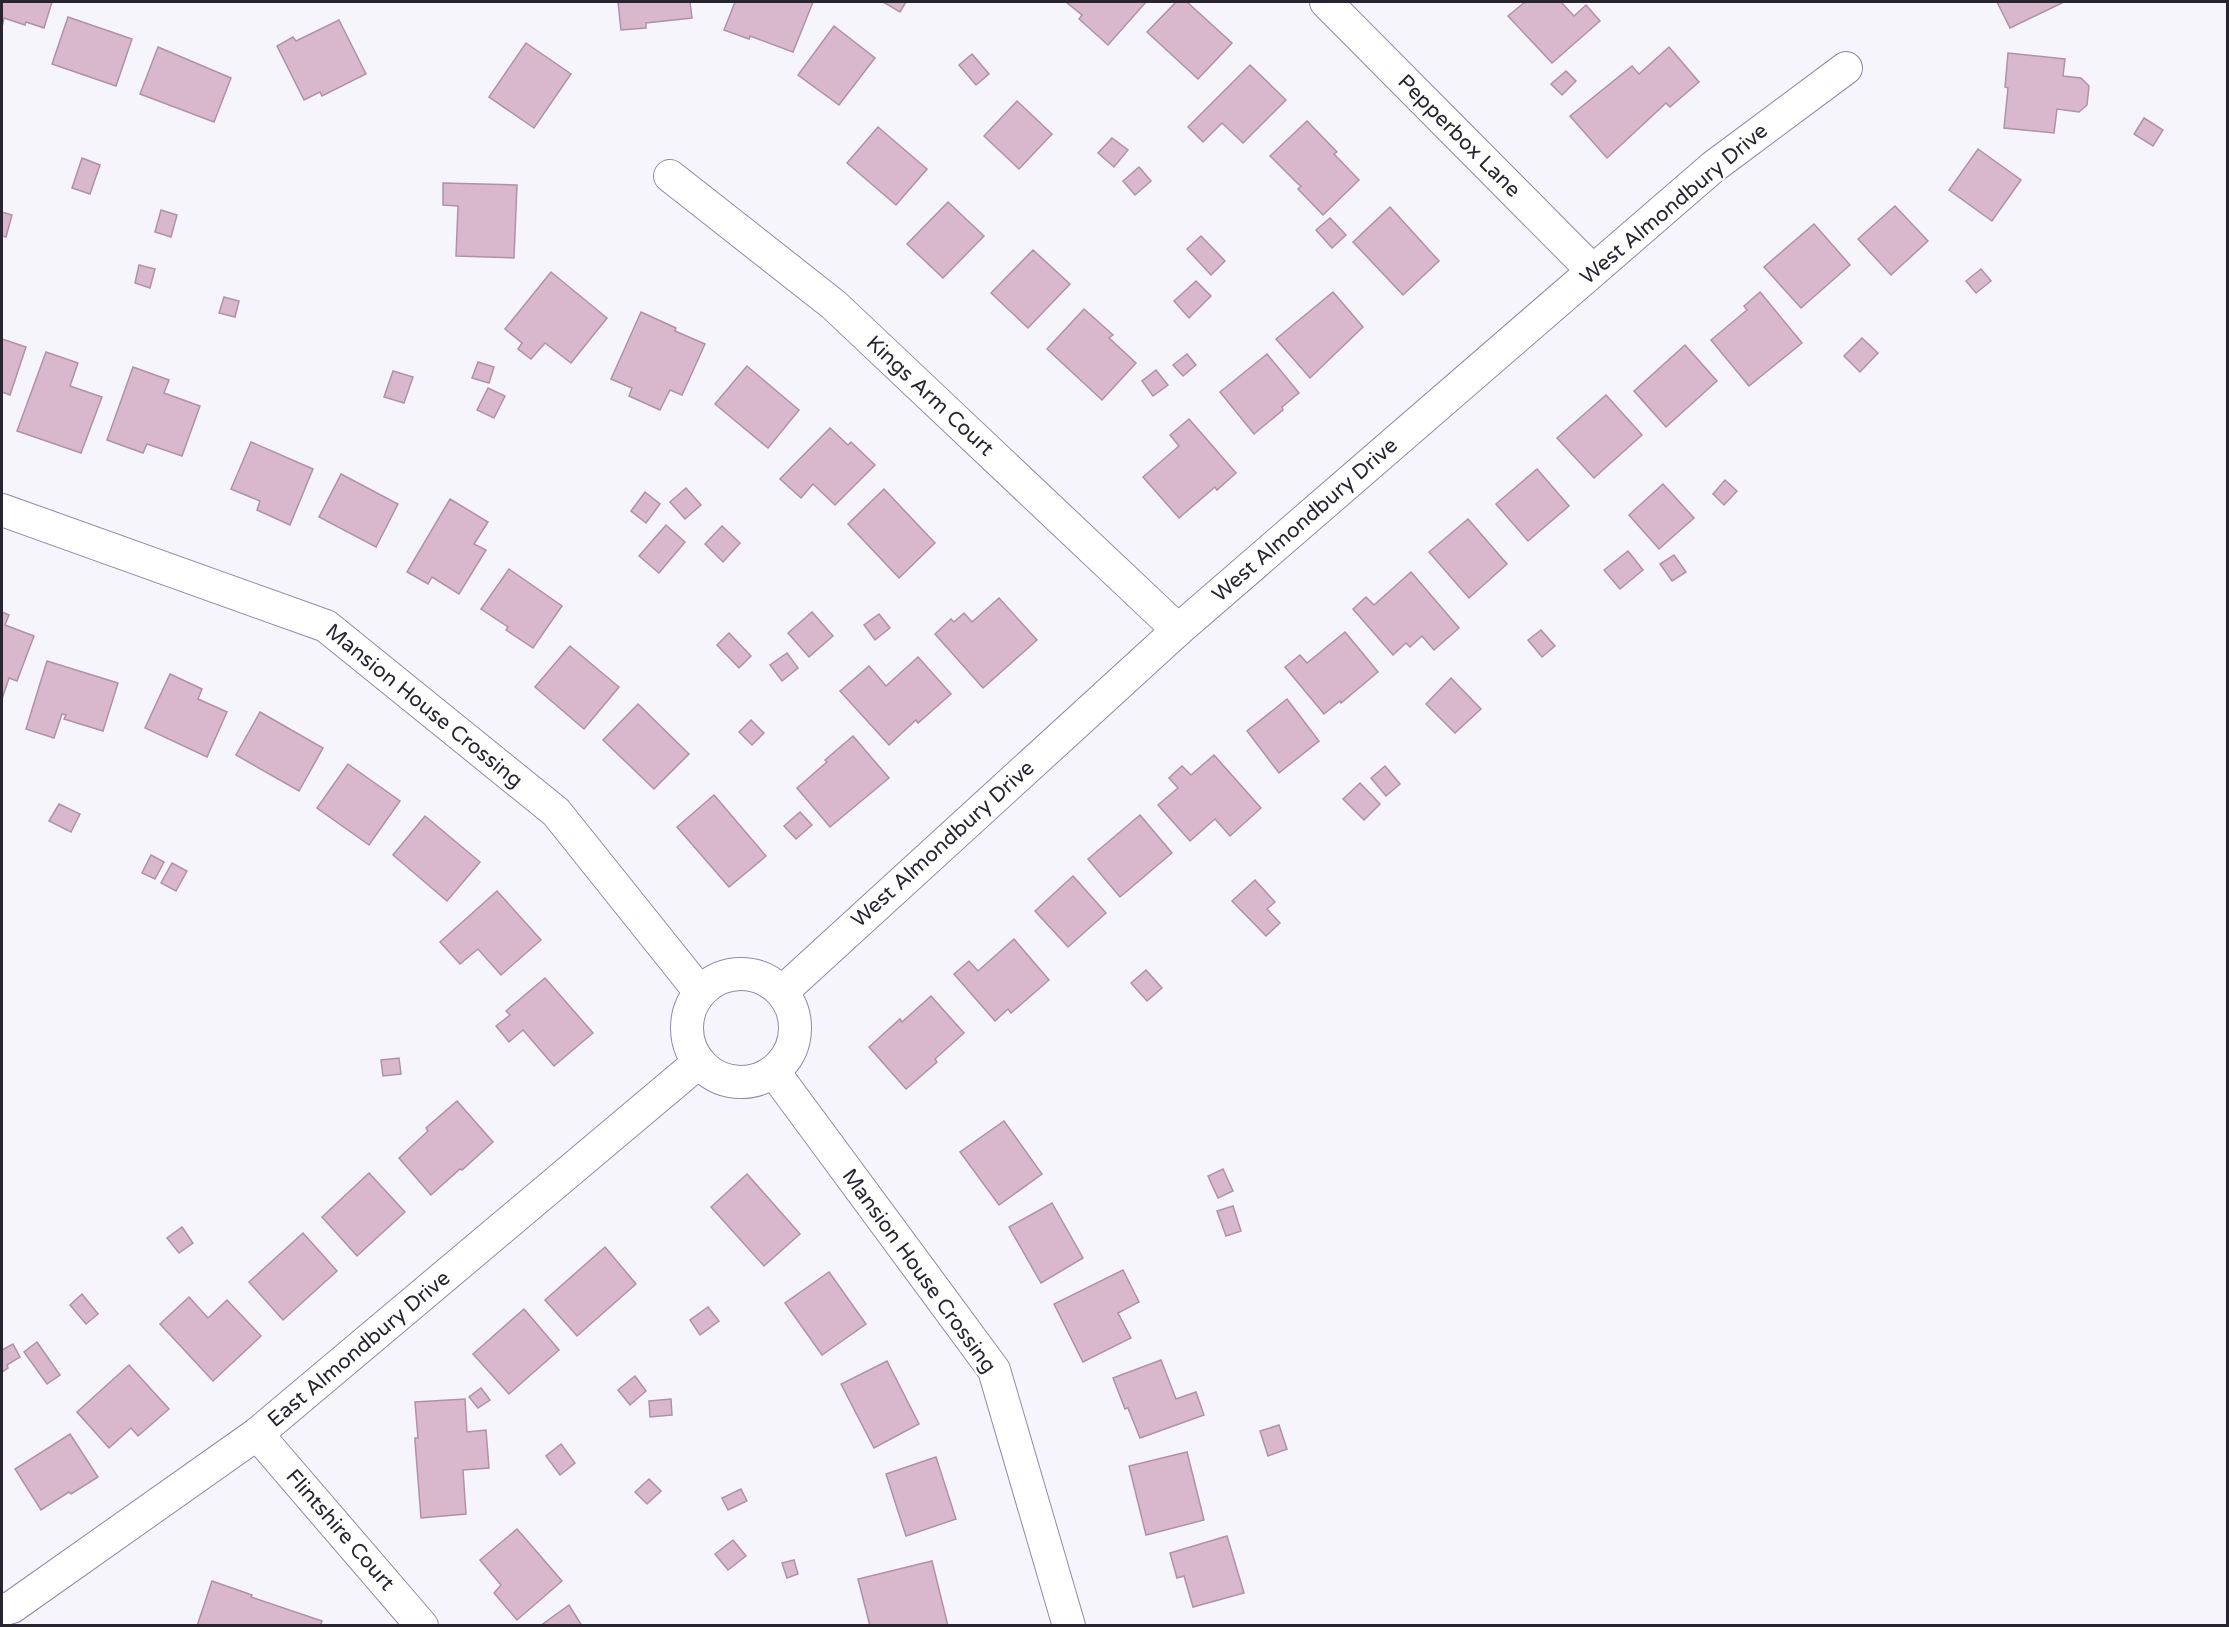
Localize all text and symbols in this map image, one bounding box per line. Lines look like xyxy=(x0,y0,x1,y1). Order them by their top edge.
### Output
street label: Pepperbox Lane xyxy=(1392,69,1526,203)
street label: West Almondbury Drive xyxy=(1575,118,1773,290)
street label: Kings Arm Court xyxy=(861,331,999,461)
street label: West Almondbury Drive xyxy=(1207,433,1403,607)
street label: Mansion House Crossing xyxy=(320,619,528,793)
street label: West Almondbury Drive xyxy=(847,755,1040,933)
street label: Mansion House Crossing xyxy=(837,1164,1001,1378)
street label: East Almondbury Drive xyxy=(263,1265,455,1432)
street label: Flintshire Court xyxy=(280,1464,400,1596)

